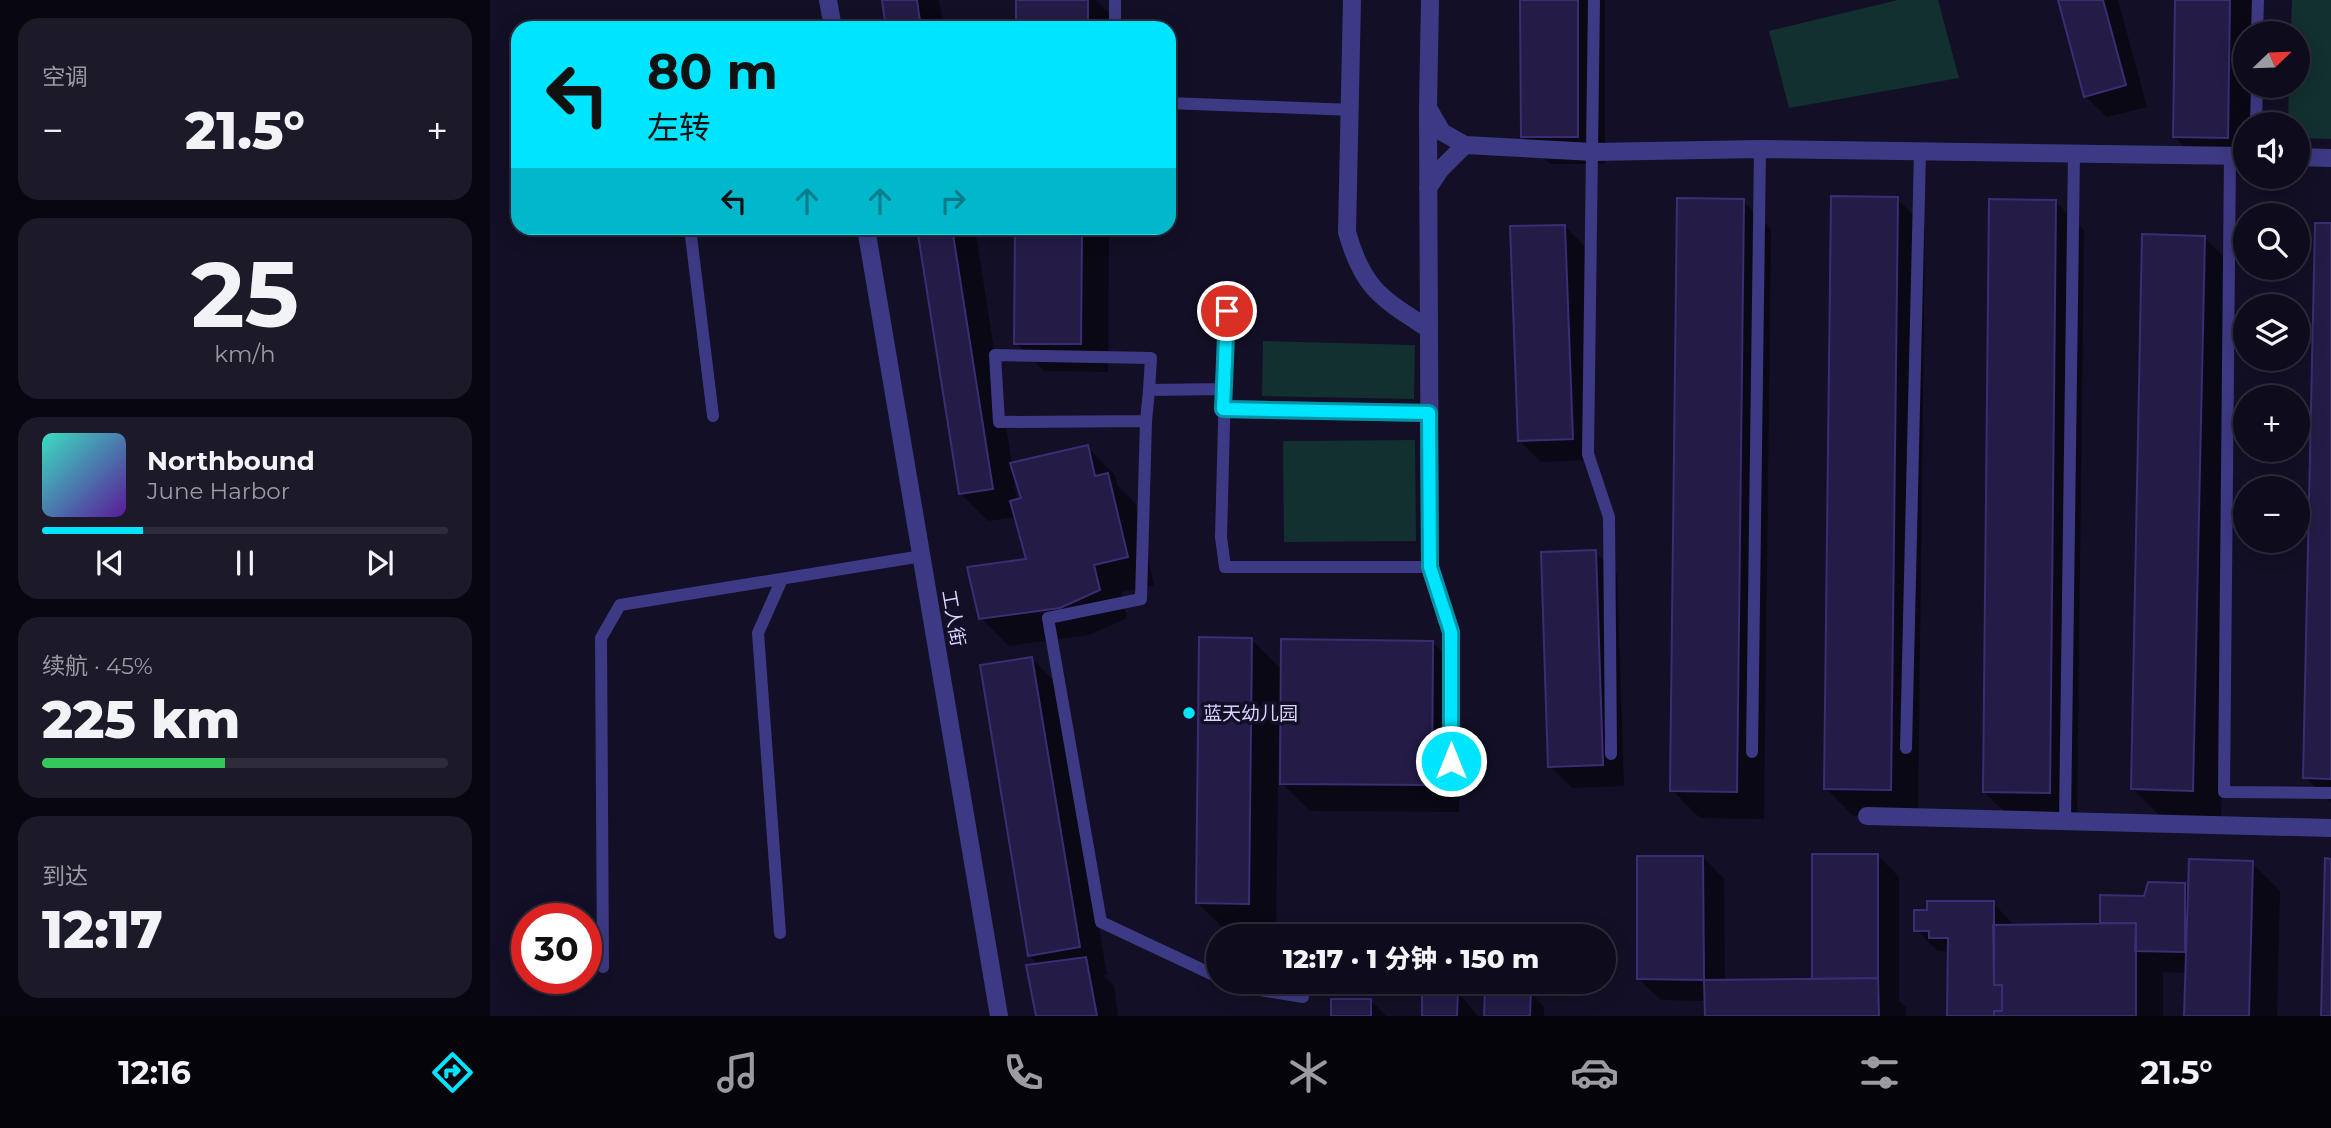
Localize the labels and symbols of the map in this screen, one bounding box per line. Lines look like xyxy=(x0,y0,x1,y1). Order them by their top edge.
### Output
north arrow xyxy=(2233,21,2310,98)
pin xyxy=(1197,281,1257,341)
street label: 工人街 xyxy=(937,588,970,648)
place label: 蓝天幼儿园 xyxy=(1203,702,1298,725)
marker: 蓝天幼儿园 xyxy=(1181,705,1197,721)
position arrow xyxy=(1414,724,1488,798)
speed limit sign: 30 xyxy=(511,903,602,994)

